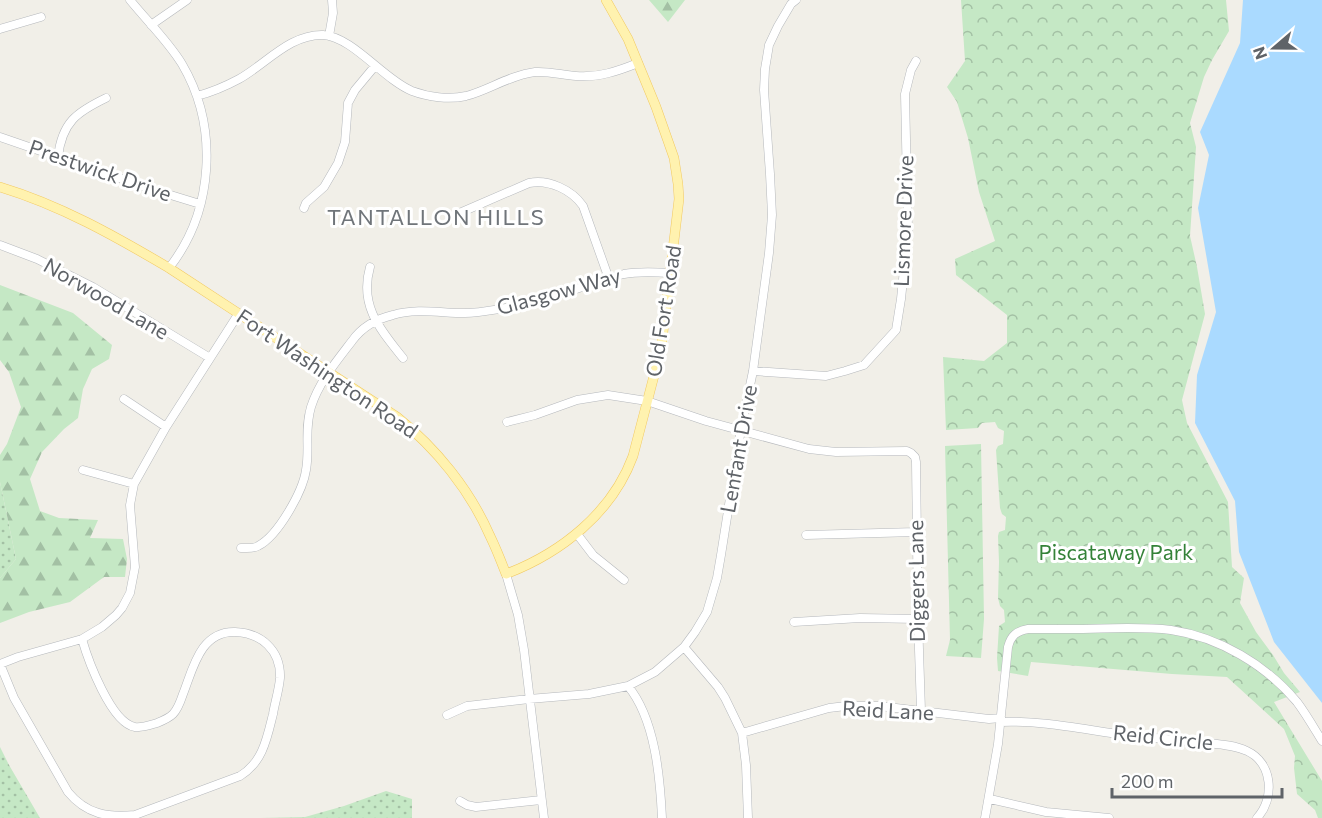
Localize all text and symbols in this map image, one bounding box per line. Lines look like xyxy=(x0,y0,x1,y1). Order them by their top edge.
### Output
north arrow xyxy=(1244,18,1304,78)
text: N xyxy=(1248,44,1270,62)
street label: Prestwick Drive xyxy=(26,133,175,206)
street label: Lismore Drive xyxy=(888,155,917,287)
district label: TANTALLON HILLS xyxy=(327,203,545,230)
street label: Old Fort Road xyxy=(640,243,685,378)
street label: Norwood Lane xyxy=(40,252,174,344)
street label: Glasgow Way xyxy=(494,262,623,319)
street label: Fort Washington Road xyxy=(233,303,423,443)
street label: Lenfant Drive xyxy=(714,383,761,515)
street label: Diggers Lane xyxy=(902,520,929,642)
park label: Piscataway Park xyxy=(1038,539,1194,564)
street label: Reid Lane xyxy=(841,695,935,724)
street label: Reid Circle xyxy=(1112,719,1215,754)
scale bar xyxy=(1112,761,1282,799)
text: 200 m xyxy=(1121,770,1174,792)

